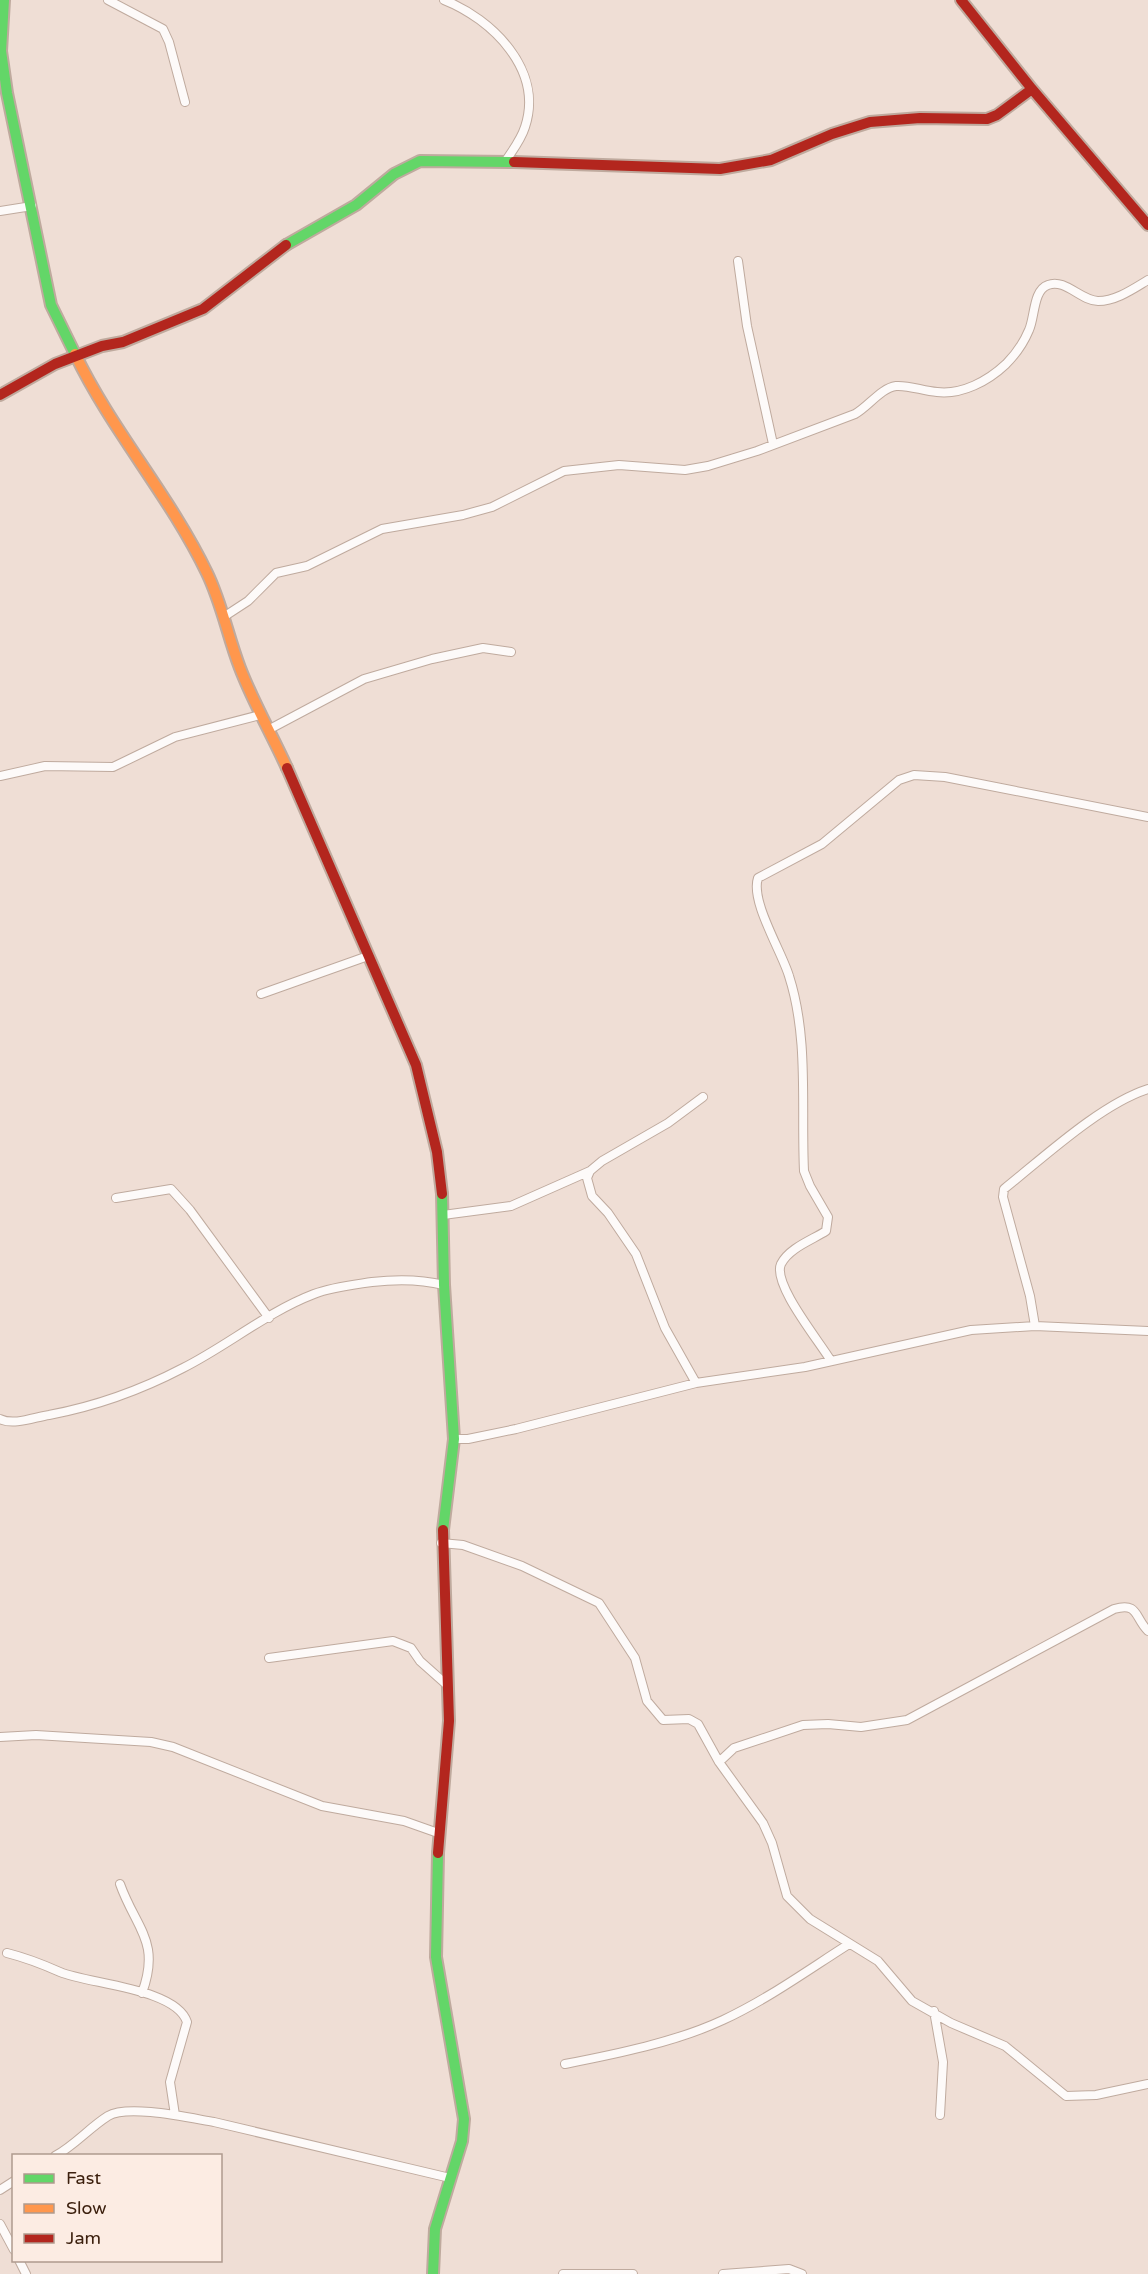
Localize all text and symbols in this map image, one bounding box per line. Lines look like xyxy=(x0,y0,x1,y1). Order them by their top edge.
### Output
legend xyxy=(12,2154,222,2262)
text: Fast xyxy=(66,2167,101,2189)
text: Slow xyxy=(66,2197,107,2219)
text: Jam xyxy=(66,2227,101,2249)

